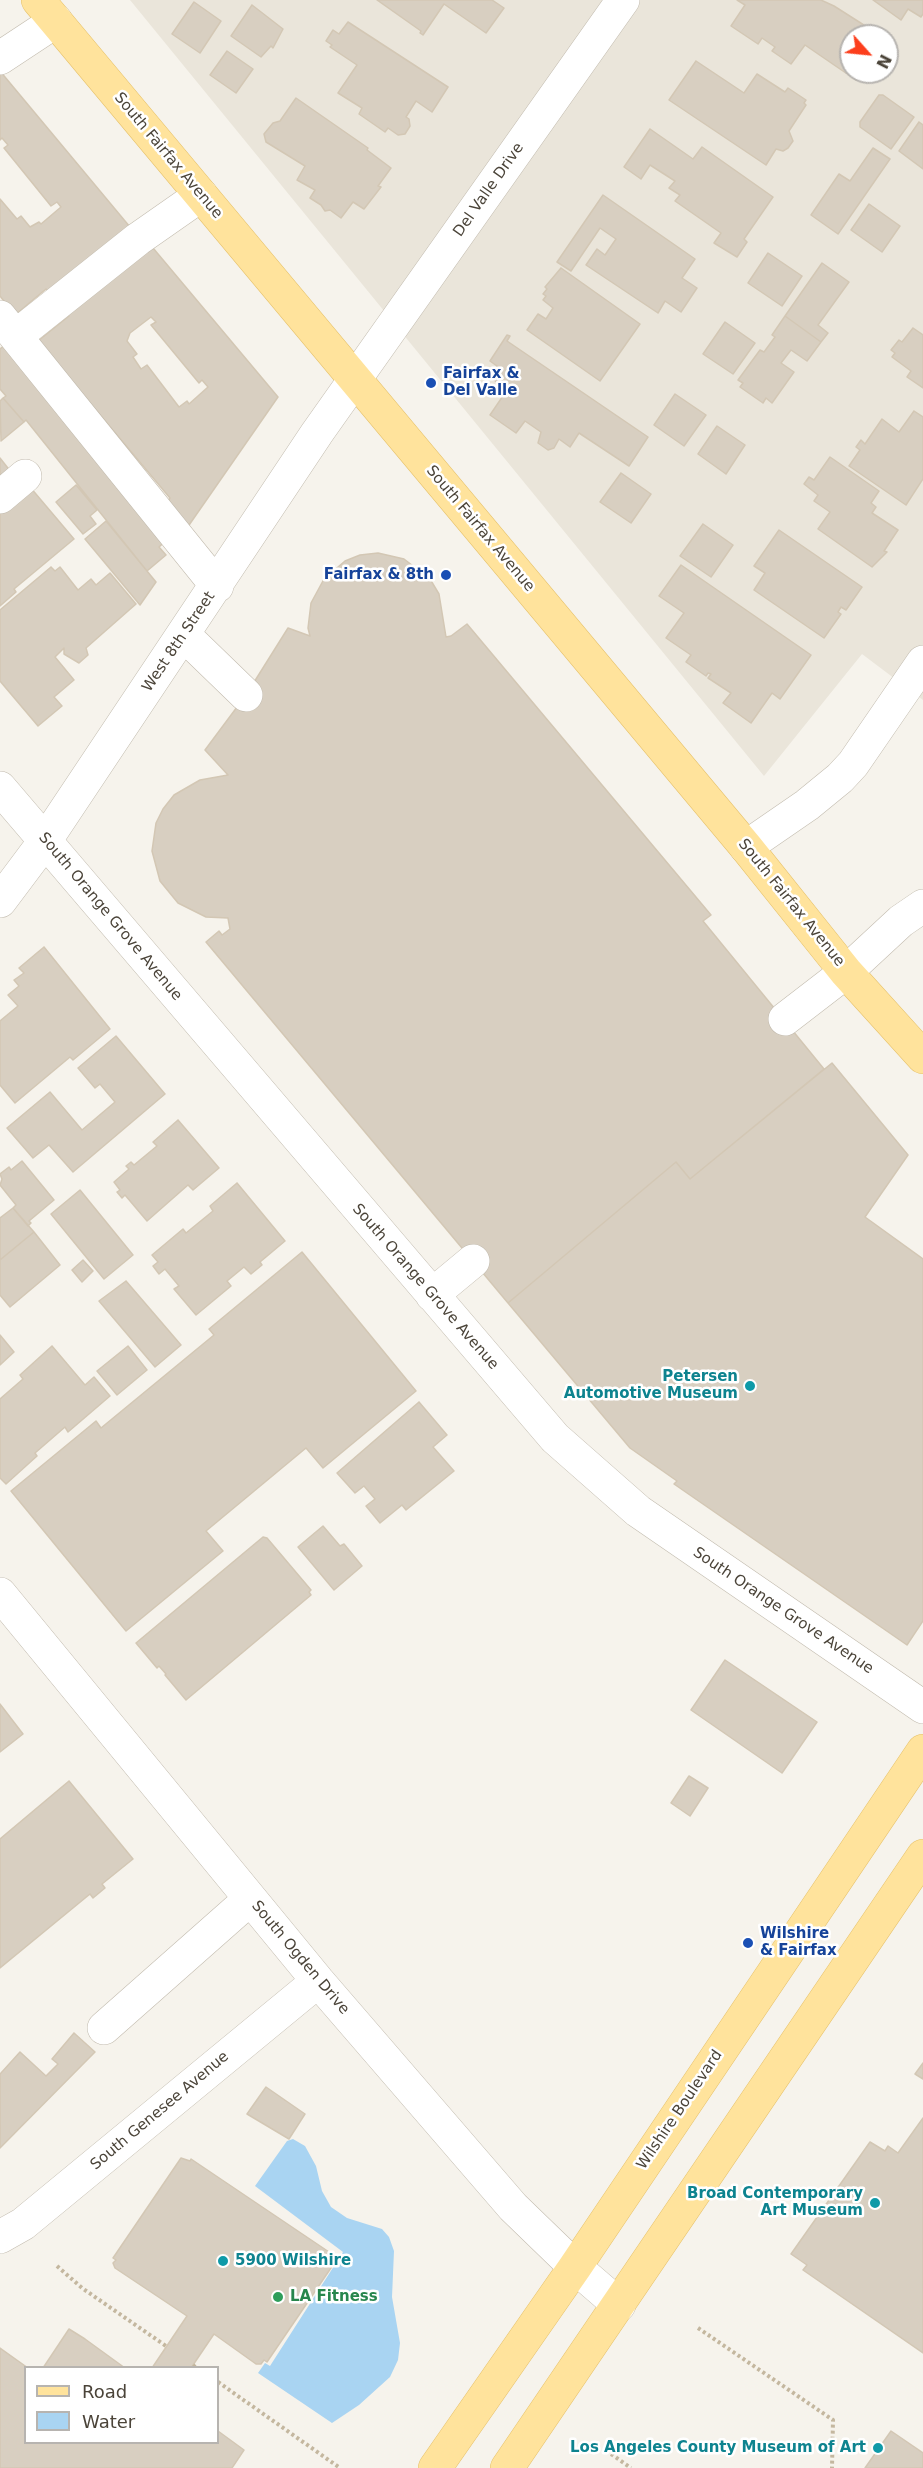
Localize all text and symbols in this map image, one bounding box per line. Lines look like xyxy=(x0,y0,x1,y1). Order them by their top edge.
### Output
north arrow xyxy=(839,24,899,84)
text: N xyxy=(872,51,895,72)
street label: South Fairfax Avenue xyxy=(110,89,226,223)
street label: Del Valle Drive xyxy=(450,140,528,240)
place label: Fairfax & Del Valle xyxy=(443,365,520,400)
marker: Fairfax & Del Valle xyxy=(424,376,438,390)
street label: South Fairfax Avenue xyxy=(422,462,538,596)
place label: Fairfax & 8th xyxy=(324,566,434,584)
marker: Fairfax & 8th xyxy=(439,568,453,582)
street label: West 8th Street xyxy=(139,589,219,695)
street label: South Orange Grove Avenue xyxy=(34,829,186,1005)
street label: South Fairfax Avenue xyxy=(734,836,848,970)
street label: South Orange Grove Avenue xyxy=(348,1200,502,1374)
place label: Petersen Automotive Museum xyxy=(564,1368,738,1403)
marker: Petersen Automotive Museum xyxy=(743,1379,757,1393)
street label: South Orange Grove Avenue xyxy=(689,1544,877,1678)
street label: South Ogden Drive xyxy=(247,1898,353,2018)
place label: Wilshire & Fairfax xyxy=(760,1925,837,1960)
marker: Wilshire & Fairfax xyxy=(741,1936,755,1950)
street label: Wilshire Boulevard xyxy=(633,2047,727,2173)
street label: South Genesee Avenue xyxy=(87,2048,233,2174)
place label: Broad Contemporary Art Museum xyxy=(687,2185,863,2220)
marker: Broad Contemporary Art Museum xyxy=(868,2196,882,2210)
place label: 5900 Wilshire xyxy=(235,2252,351,2270)
marker: 5900 Wilshire xyxy=(216,2254,230,2268)
place label: LA Fitness xyxy=(290,2288,378,2306)
marker: LA Fitness xyxy=(271,2290,285,2304)
legend xyxy=(24,2366,219,2444)
text: Road xyxy=(82,2381,127,2402)
text: Water xyxy=(82,2411,135,2432)
place label: Los Angeles County Museum of Art xyxy=(570,2439,866,2457)
marker: Los Angeles County Museum of Art xyxy=(871,2441,885,2455)

